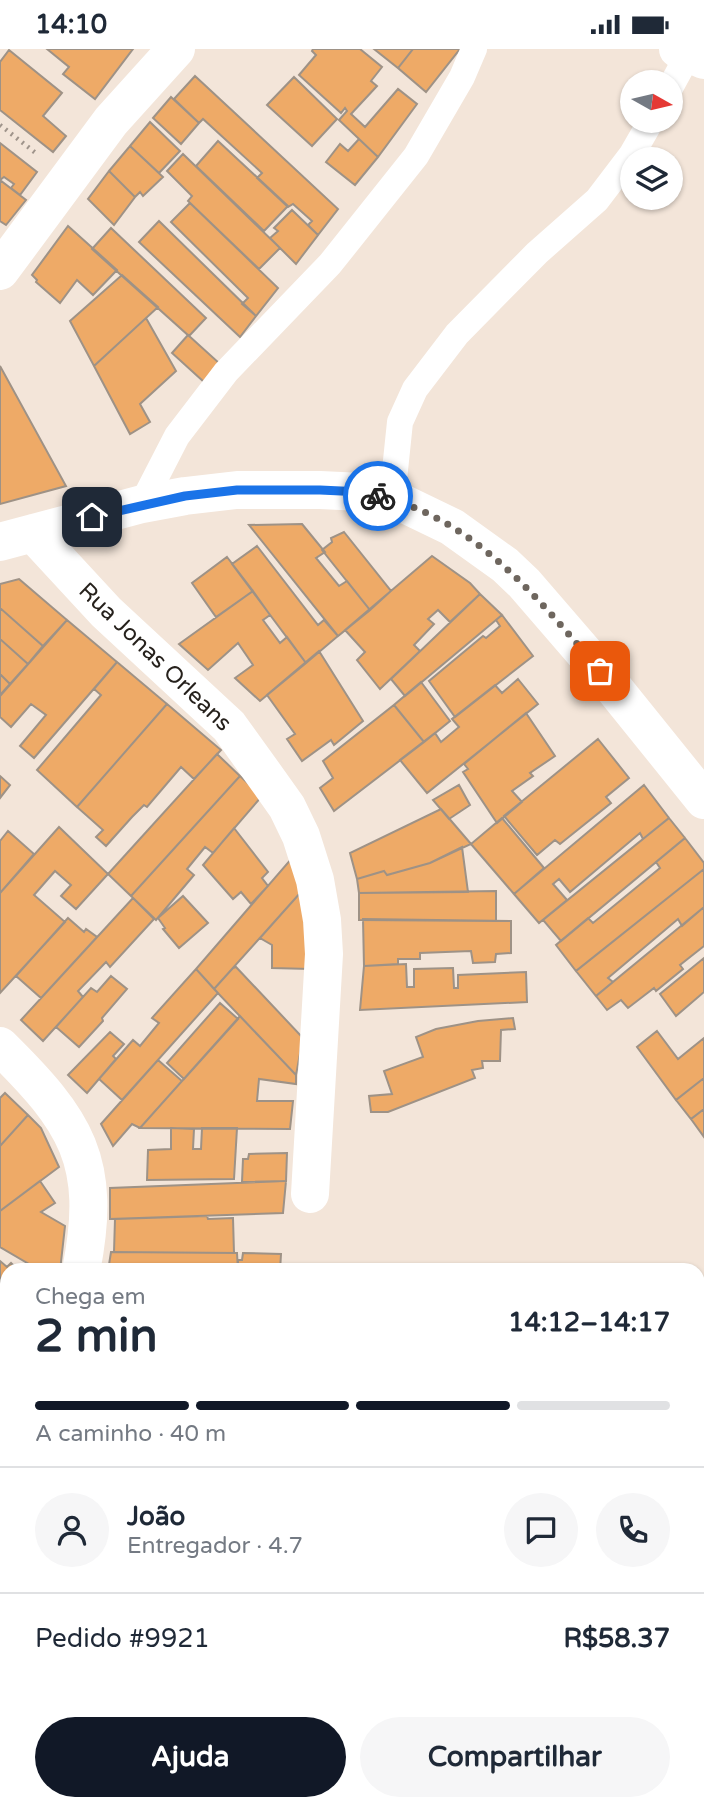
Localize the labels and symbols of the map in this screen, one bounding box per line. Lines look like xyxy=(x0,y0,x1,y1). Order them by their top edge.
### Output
north arrow xyxy=(620,70,682,133)
courier xyxy=(343,461,413,531)
pin xyxy=(62,487,122,547)
street label: Rua Jonas Orleans xyxy=(73,577,237,737)
pin xyxy=(570,641,630,701)

